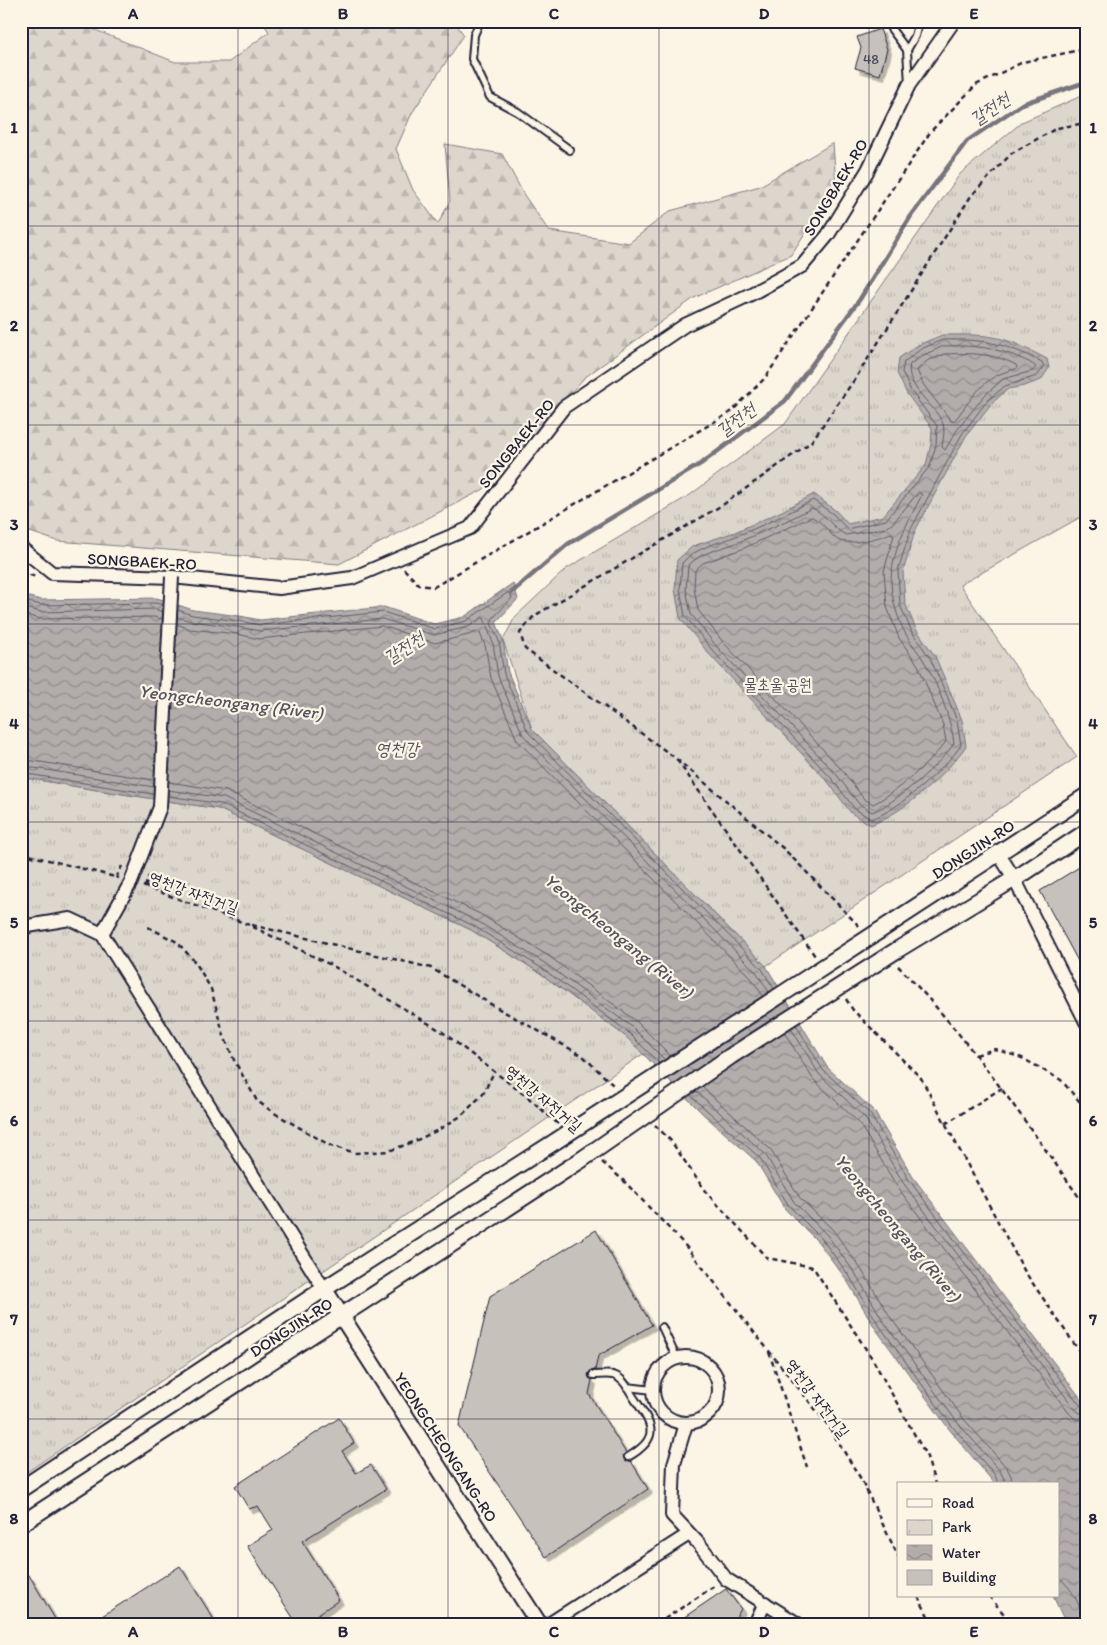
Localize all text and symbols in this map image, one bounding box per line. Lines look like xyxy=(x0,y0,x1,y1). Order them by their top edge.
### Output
text: A xyxy=(127,4,139,23)
text: B xyxy=(338,4,349,23)
text: C xyxy=(549,4,560,23)
text: D xyxy=(759,4,770,23)
text: E xyxy=(970,4,979,23)
house number: 48 xyxy=(863,51,879,68)
water label: 갈전천 xyxy=(966,87,1015,130)
text: 1 xyxy=(10,118,18,137)
text: 1 xyxy=(1089,118,1097,137)
street label: SONGBAEK-RO xyxy=(799,135,872,239)
text: 2 xyxy=(10,316,19,335)
text: 2 xyxy=(1089,316,1098,335)
street label: SONGBAEK-RO xyxy=(474,395,558,492)
water label: 갈전천 xyxy=(712,397,761,442)
text: 3 xyxy=(10,515,19,534)
text: 3 xyxy=(1089,515,1098,534)
street label: SONGBAEK-RO xyxy=(87,549,197,574)
water label: 갈전천 xyxy=(380,626,429,669)
park label: 물초울 공원 xyxy=(744,675,812,694)
water label: Yeongcheongang (River) xyxy=(138,680,326,724)
text: 4 xyxy=(9,714,19,733)
text: 4 xyxy=(1088,714,1098,733)
water label: 영천강 xyxy=(375,738,421,760)
street label: DONGJIN-RO xyxy=(928,816,1018,883)
street label: 영천강 자전거길 xyxy=(147,868,241,917)
water label: Yeongcheongang (River) xyxy=(540,869,699,1004)
text: 5 xyxy=(10,913,19,932)
text: 5 xyxy=(1089,913,1098,932)
street label: 영천강 자전거길 xyxy=(502,1061,586,1136)
text: 6 xyxy=(10,1111,19,1130)
text: 6 xyxy=(1089,1111,1098,1130)
water label: Yeongcheongang (River) xyxy=(830,1150,967,1307)
street label: DONGJIN-RO xyxy=(246,1294,336,1361)
text: 7 xyxy=(9,1310,18,1329)
text: 7 xyxy=(1088,1310,1097,1329)
street label: 영천강 자전거길 xyxy=(782,1355,853,1442)
street label: YEONGCHEONGANG-RO xyxy=(390,1369,501,1526)
legend xyxy=(897,1482,1060,1598)
text: Road xyxy=(942,1494,975,1512)
text: 8 xyxy=(10,1509,19,1528)
text: 8 xyxy=(1089,1509,1098,1528)
text: Park xyxy=(942,1518,972,1536)
text: Water xyxy=(942,1544,981,1562)
text: Building xyxy=(942,1568,996,1586)
text: A xyxy=(127,1622,139,1641)
text: B xyxy=(338,1622,349,1641)
text: C xyxy=(549,1622,560,1641)
text: D xyxy=(759,1622,770,1641)
text: E xyxy=(970,1622,979,1641)

